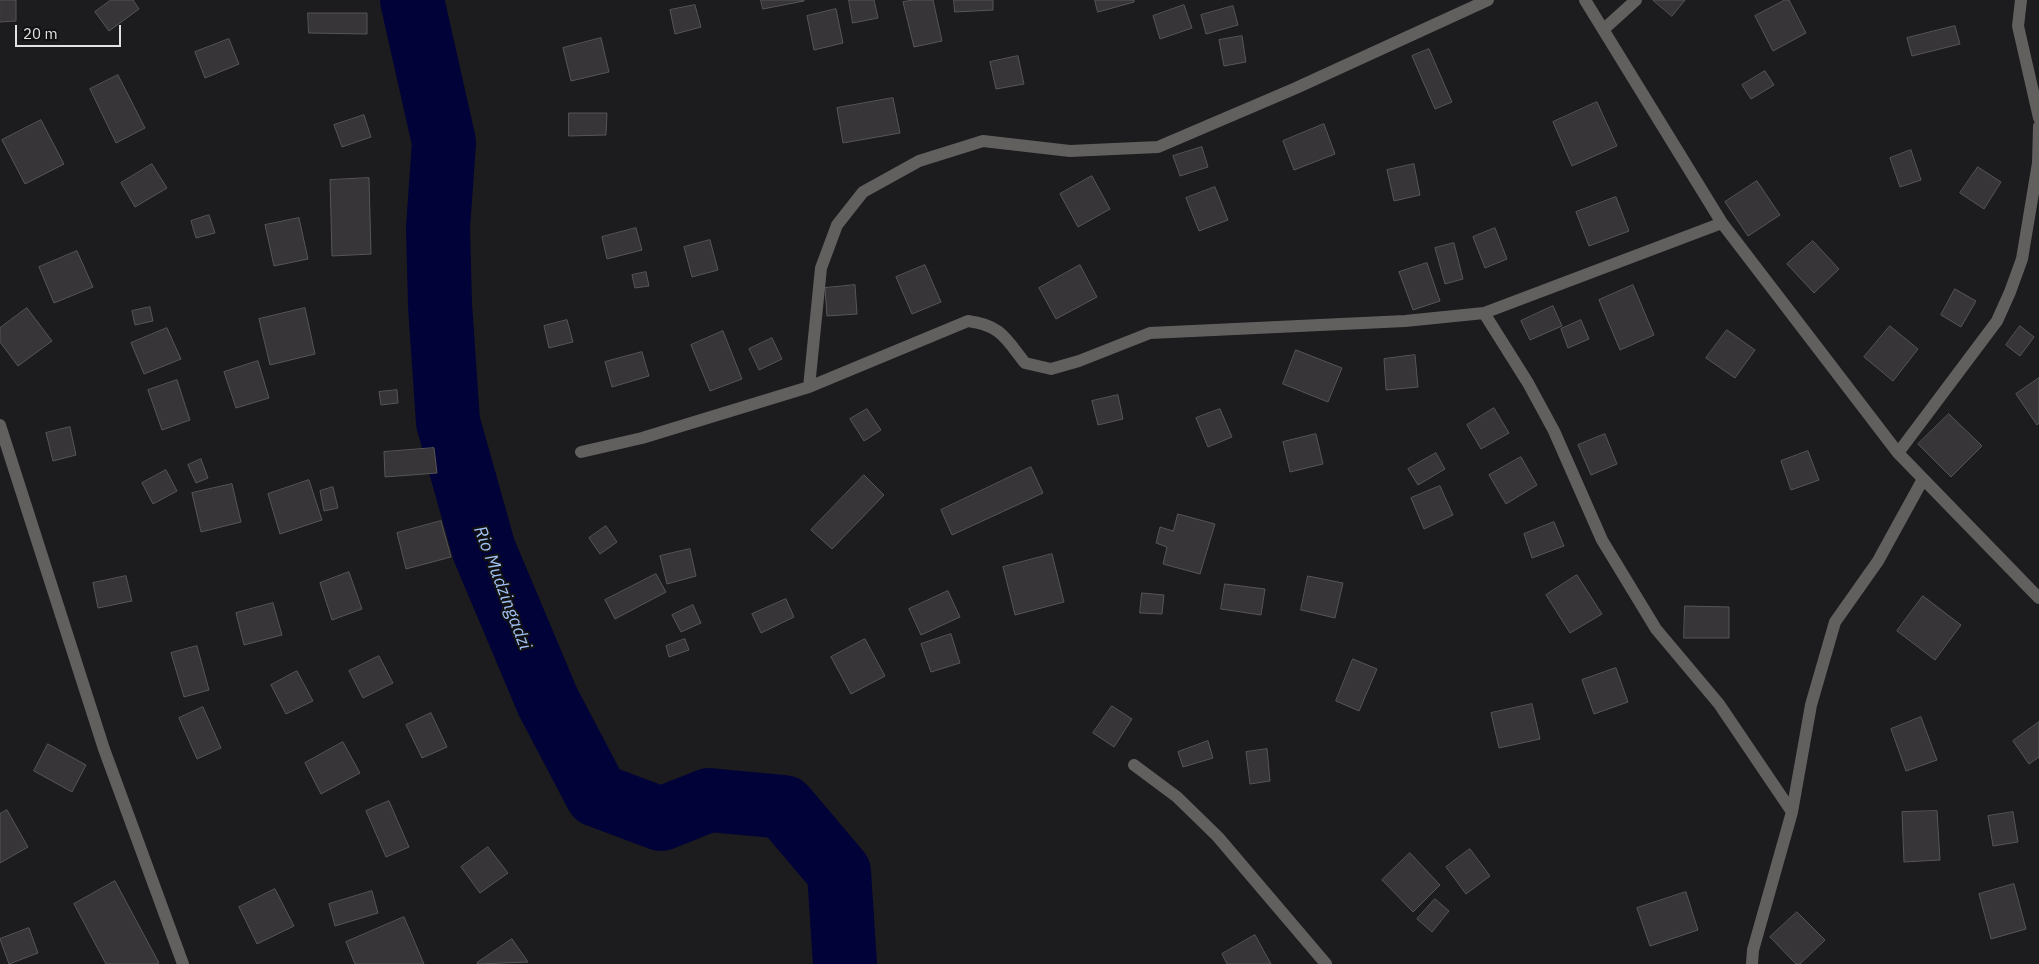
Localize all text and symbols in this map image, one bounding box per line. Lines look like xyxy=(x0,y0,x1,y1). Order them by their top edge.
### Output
scale bar xyxy=(18,15,124,47)
text: 20 m xyxy=(23,24,58,43)
water label: Rio Mudzingadzi xyxy=(468,523,536,653)

